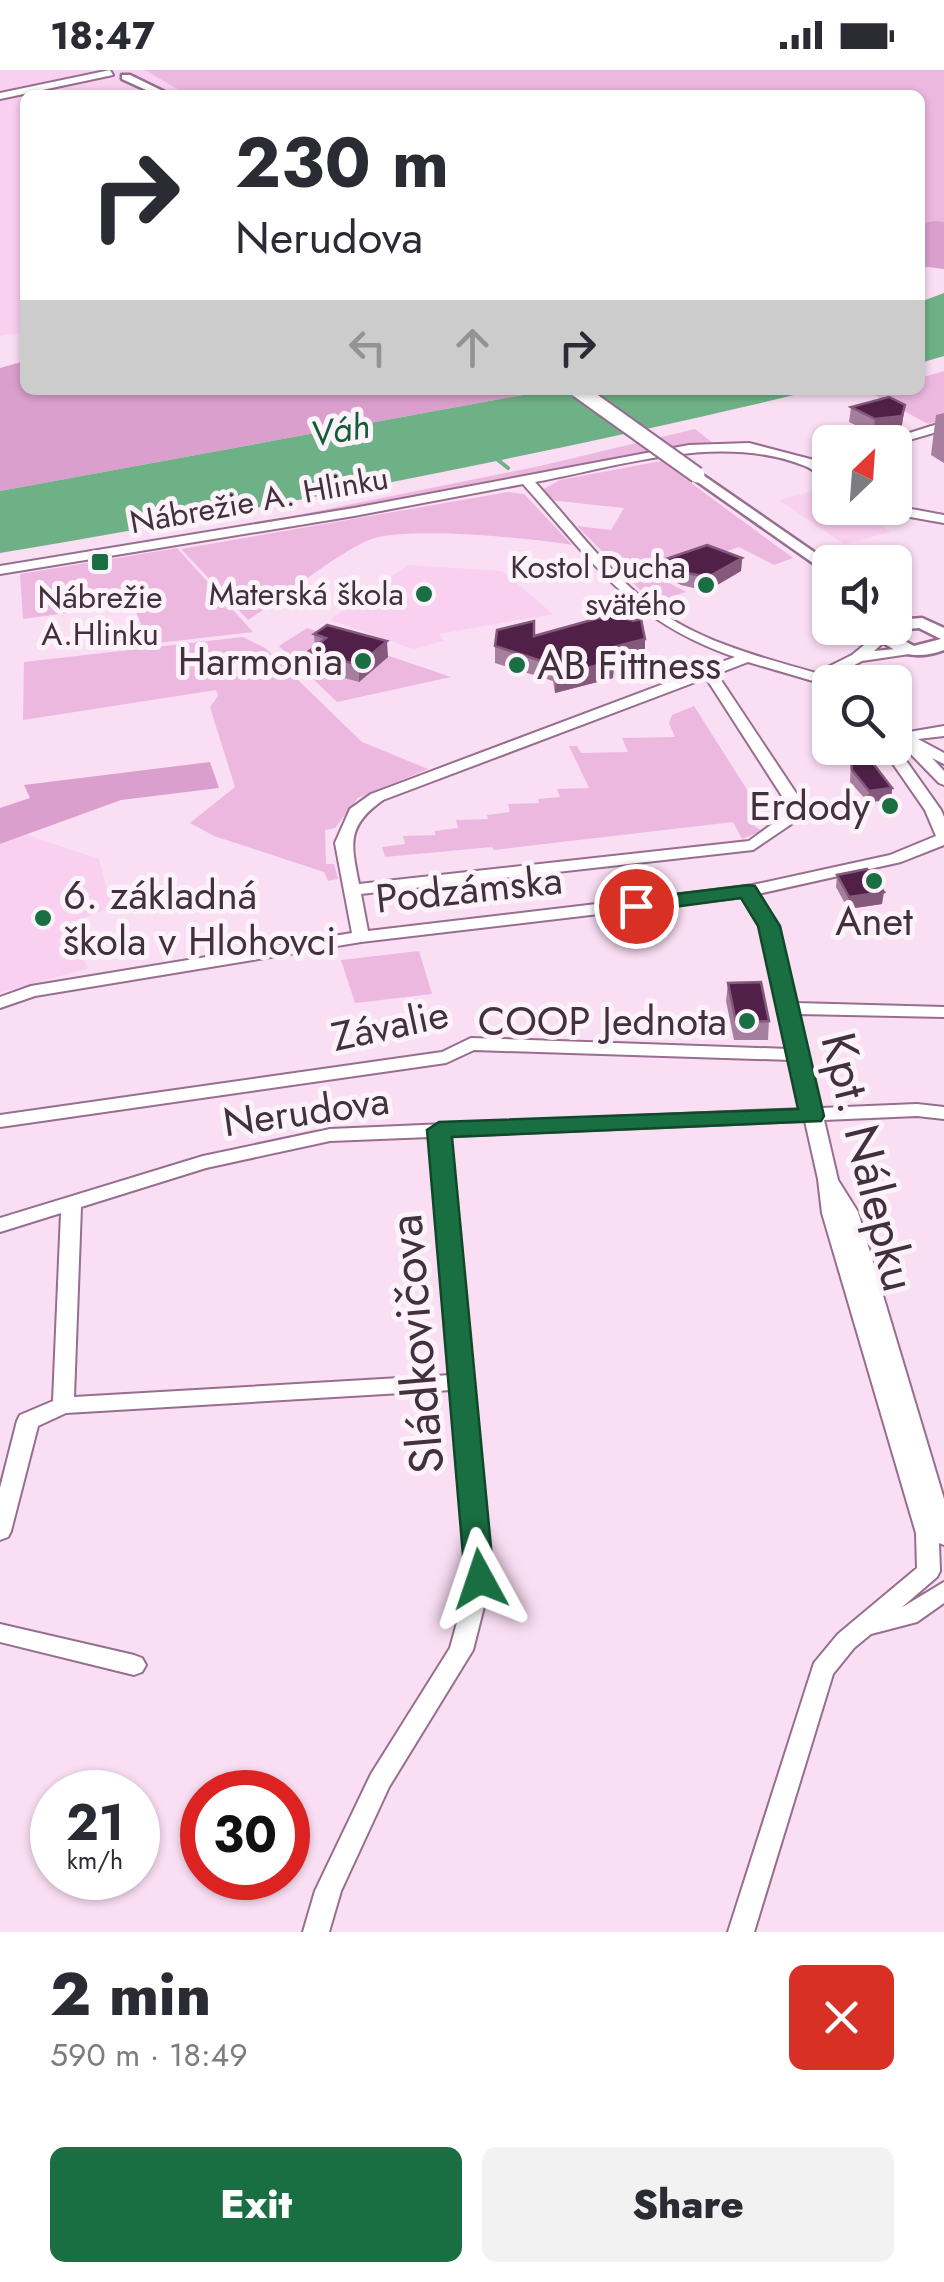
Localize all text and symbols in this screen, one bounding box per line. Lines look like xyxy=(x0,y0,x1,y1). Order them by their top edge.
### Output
text: 18:47 xyxy=(50,8,155,63)
text: 230 m xyxy=(235,112,449,213)
icon: right xyxy=(70,130,200,260)
text: Nerudova xyxy=(235,205,423,270)
icon: left xyxy=(340,320,395,375)
icon: ahead xyxy=(445,320,500,375)
icon: right xyxy=(550,320,605,375)
water label: Váh xyxy=(307,401,373,459)
north arrow xyxy=(812,425,912,525)
map controls xyxy=(812,425,912,765)
street label: Nábrežie A. Hlinku xyxy=(126,455,392,545)
place label: Kostol Ducha svätého xyxy=(510,544,686,627)
button: sound xyxy=(812,545,912,645)
marker: Nábrežie A.Hlinku xyxy=(89,551,111,573)
place label: Materská škola xyxy=(209,571,404,617)
place label: Nábrežie A.Hlinku xyxy=(37,574,163,657)
marker: Kostol Ducha svätého xyxy=(695,574,717,596)
marker: Materská škola xyxy=(413,583,435,605)
place label: Harmonia xyxy=(178,632,343,690)
place label: AB Fittness xyxy=(537,636,721,694)
marker: Harmonia xyxy=(352,650,374,672)
marker: AB Fittness xyxy=(506,654,528,676)
button: search xyxy=(812,665,912,765)
place label: Erdody xyxy=(749,777,870,835)
marker: Erdody xyxy=(879,795,901,817)
street label: Podzámska xyxy=(373,850,565,928)
pin xyxy=(594,864,679,949)
place label: 6. základná škola v Hlohovci xyxy=(63,866,336,970)
marker: Anet xyxy=(863,870,885,892)
icon: arrive xyxy=(609,879,664,934)
place label: Anet xyxy=(835,892,913,950)
marker: 6. základná škola v Hlohovci xyxy=(32,907,54,929)
street label: Závalie xyxy=(326,984,454,1066)
place label: COOP Jednota xyxy=(478,992,727,1050)
marker: COOP Jednota xyxy=(736,1010,758,1032)
street label: Kpt. Nálepku xyxy=(804,1025,934,1299)
street label: Nerudova xyxy=(219,1071,393,1151)
street label: Sládkovičova xyxy=(370,1211,462,1477)
position arrow xyxy=(428,1527,532,1631)
speed limit sign: 30 xyxy=(180,1770,310,1900)
text: 21 xyxy=(66,1786,124,1859)
text: km/h xyxy=(67,1842,123,1878)
text: 2 min xyxy=(50,1951,211,2038)
button: close xyxy=(789,1965,894,2070)
text: 590 m · 18:49 xyxy=(50,2032,248,2078)
button: Exit xyxy=(50,2147,462,2262)
button: Share xyxy=(482,2147,894,2262)

